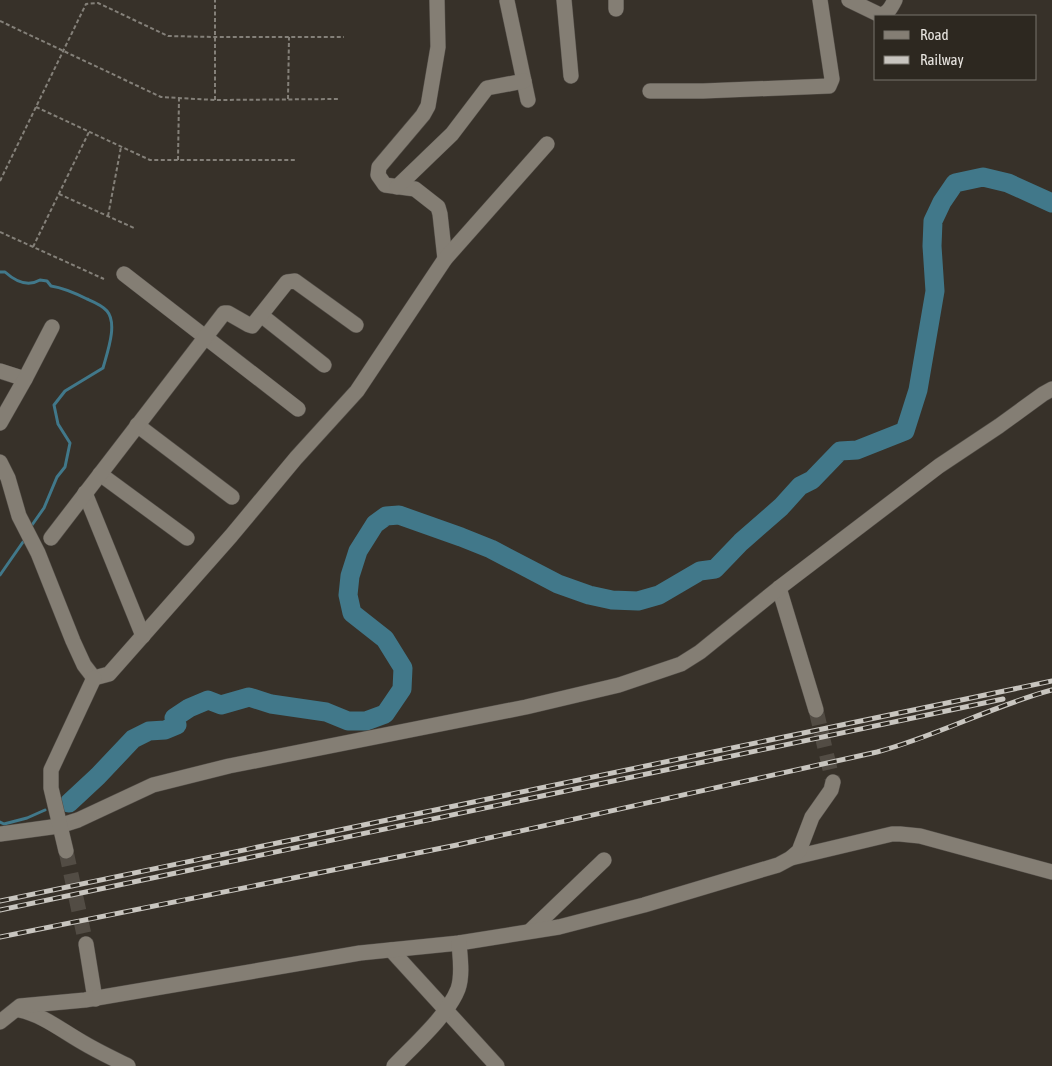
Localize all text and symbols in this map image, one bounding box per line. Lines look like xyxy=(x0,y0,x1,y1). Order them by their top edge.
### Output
legend xyxy=(874,15,1037,80)
text: Road xyxy=(920,26,949,43)
text: Railway xyxy=(920,51,964,68)

